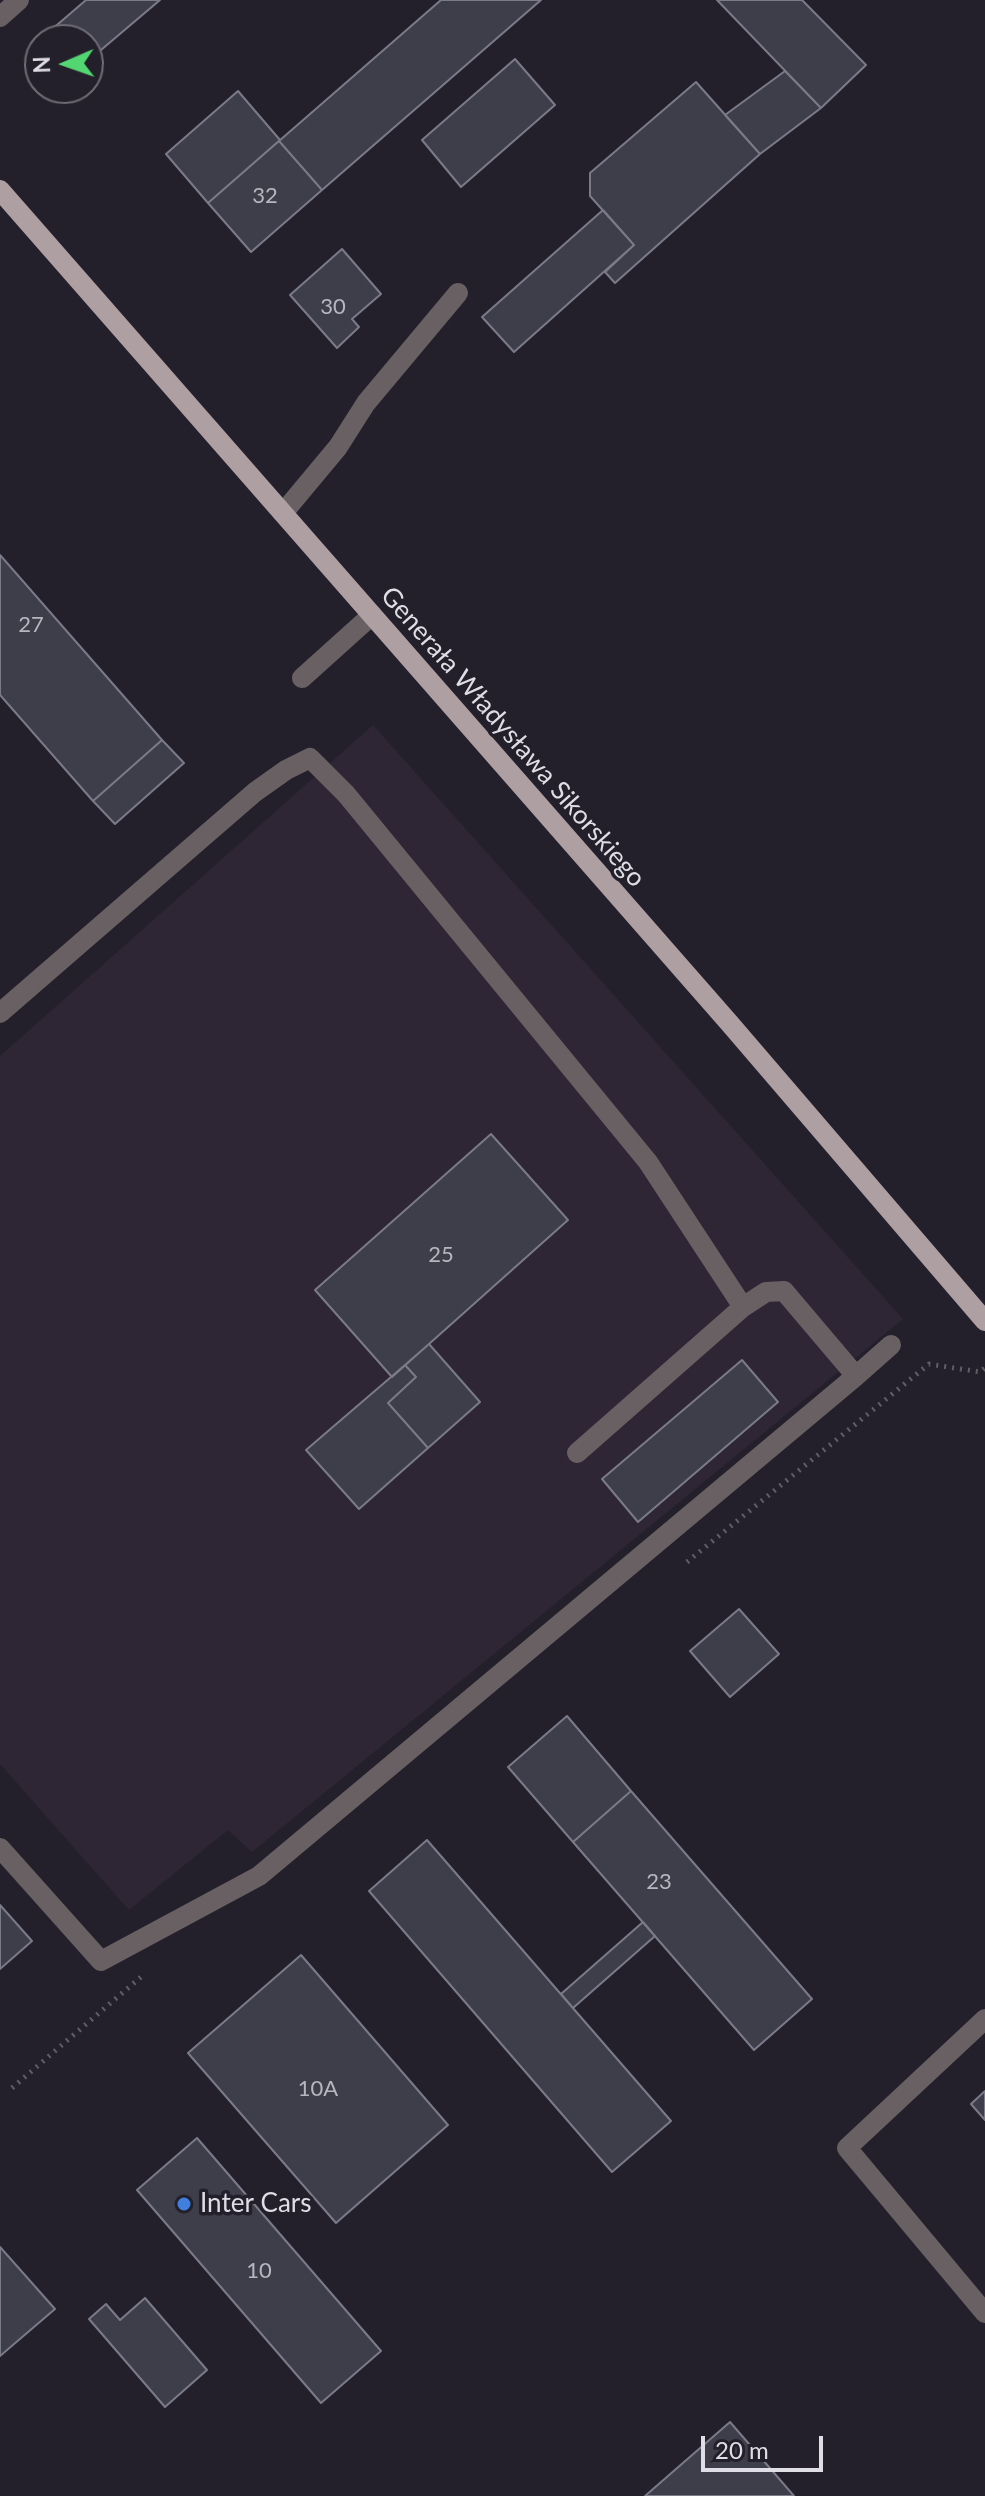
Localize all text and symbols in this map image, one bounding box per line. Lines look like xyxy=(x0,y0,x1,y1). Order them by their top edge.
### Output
north arrow xyxy=(24,24,104,104)
text: N xyxy=(28,56,55,74)
house number: 32 xyxy=(252,183,278,209)
house number: 30 xyxy=(320,294,346,320)
street label: Generała Władysława Sikorskiego xyxy=(374,581,652,893)
house number: 27 xyxy=(18,612,44,638)
house number: 25 xyxy=(428,1242,454,1268)
house number: 23 xyxy=(646,1869,672,1895)
house number: 10A xyxy=(298,2076,338,2102)
place label: Inter Cars xyxy=(200,2188,311,2220)
marker: Inter Cars xyxy=(175,2195,193,2213)
house number: 10 xyxy=(246,2258,272,2284)
scale bar xyxy=(705,2420,827,2470)
text: 20 m xyxy=(715,2435,769,2464)

